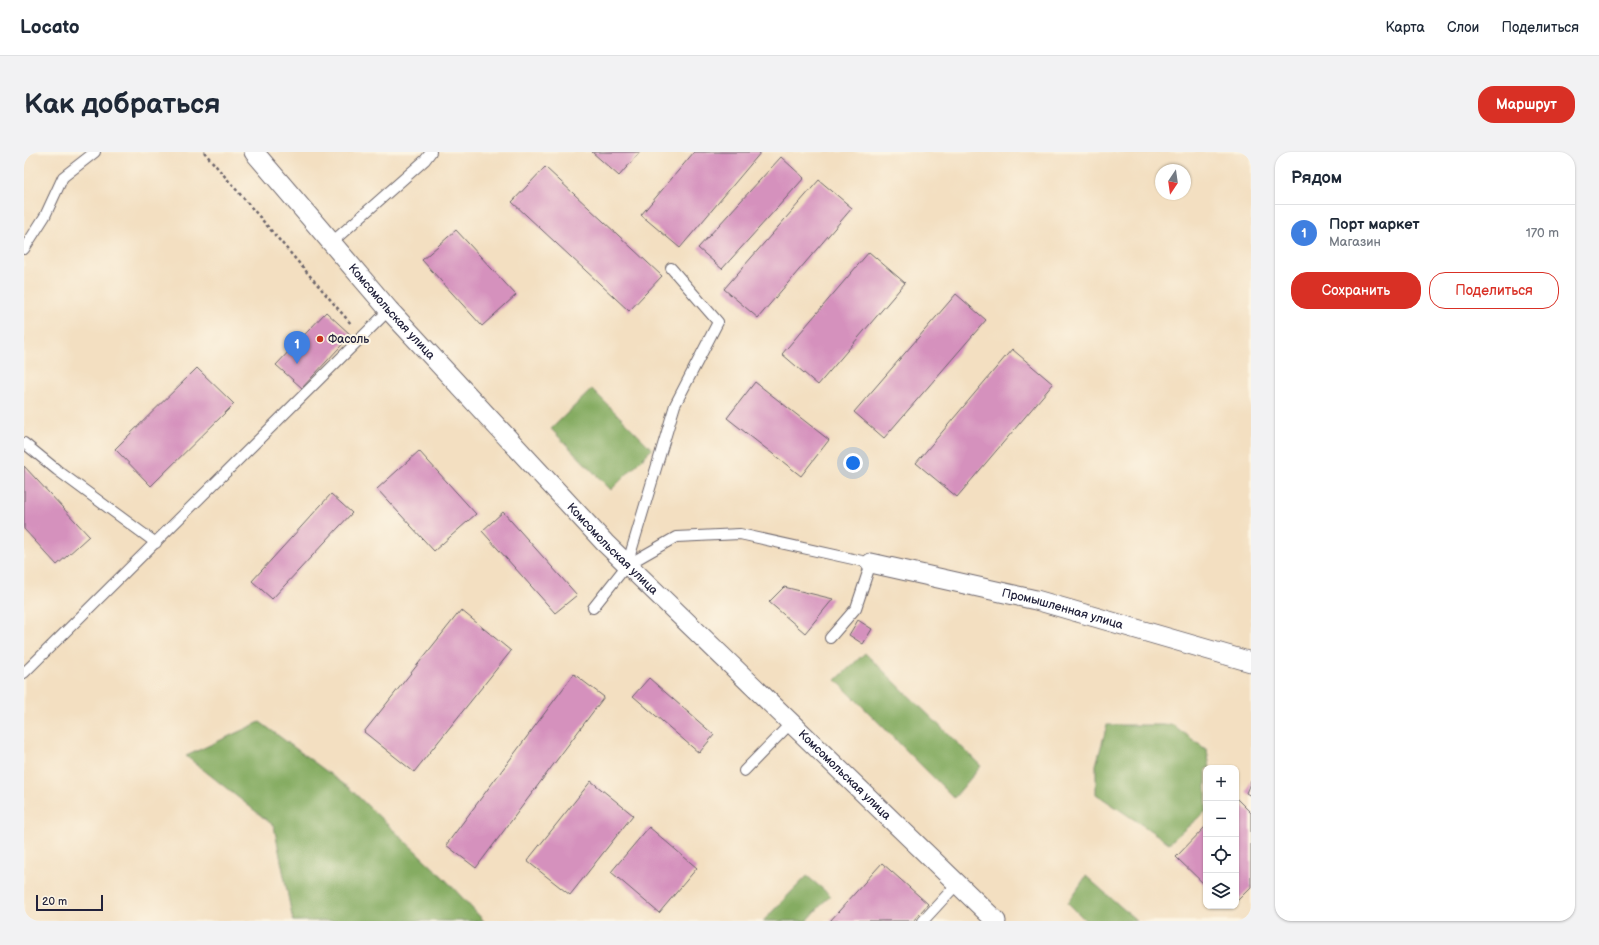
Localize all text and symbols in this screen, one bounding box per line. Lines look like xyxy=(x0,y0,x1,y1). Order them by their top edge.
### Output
text: Locato xyxy=(20,16,80,39)
text: Карта xyxy=(1385,19,1425,36)
text: Слои xyxy=(1447,19,1479,36)
text: Поделиться xyxy=(1501,19,1579,36)
button: Маршрут xyxy=(1478,86,1575,123)
text: Как добраться xyxy=(24,88,221,121)
north arrow xyxy=(1155,164,1191,200)
text: Рядом xyxy=(1291,168,1342,188)
text: Порт маркет xyxy=(1329,215,1420,234)
text: 1 xyxy=(1301,225,1307,241)
text: 170 m xyxy=(1526,225,1559,241)
text: Магазин xyxy=(1329,234,1381,250)
street label: Комсомольская улица xyxy=(345,261,438,363)
button: Сохранить xyxy=(1291,272,1421,309)
button: Поделиться xyxy=(1429,272,1559,309)
pin: 1 xyxy=(284,331,310,364)
place label: Фасоль xyxy=(328,332,369,347)
marker: Фасоль xyxy=(315,334,325,344)
your location xyxy=(843,453,863,473)
street label: Комсомольская улица xyxy=(564,500,661,598)
street label: Промышленная улица xyxy=(1000,586,1125,633)
street label: Комсомольская улица xyxy=(795,727,894,823)
map controls xyxy=(1203,765,1239,909)
button: + xyxy=(1203,765,1239,801)
button: − xyxy=(1203,801,1239,837)
button: locate xyxy=(1203,837,1239,873)
button: layers xyxy=(1203,873,1239,909)
scale bar xyxy=(36,893,103,912)
text: 20 m xyxy=(42,895,67,908)

